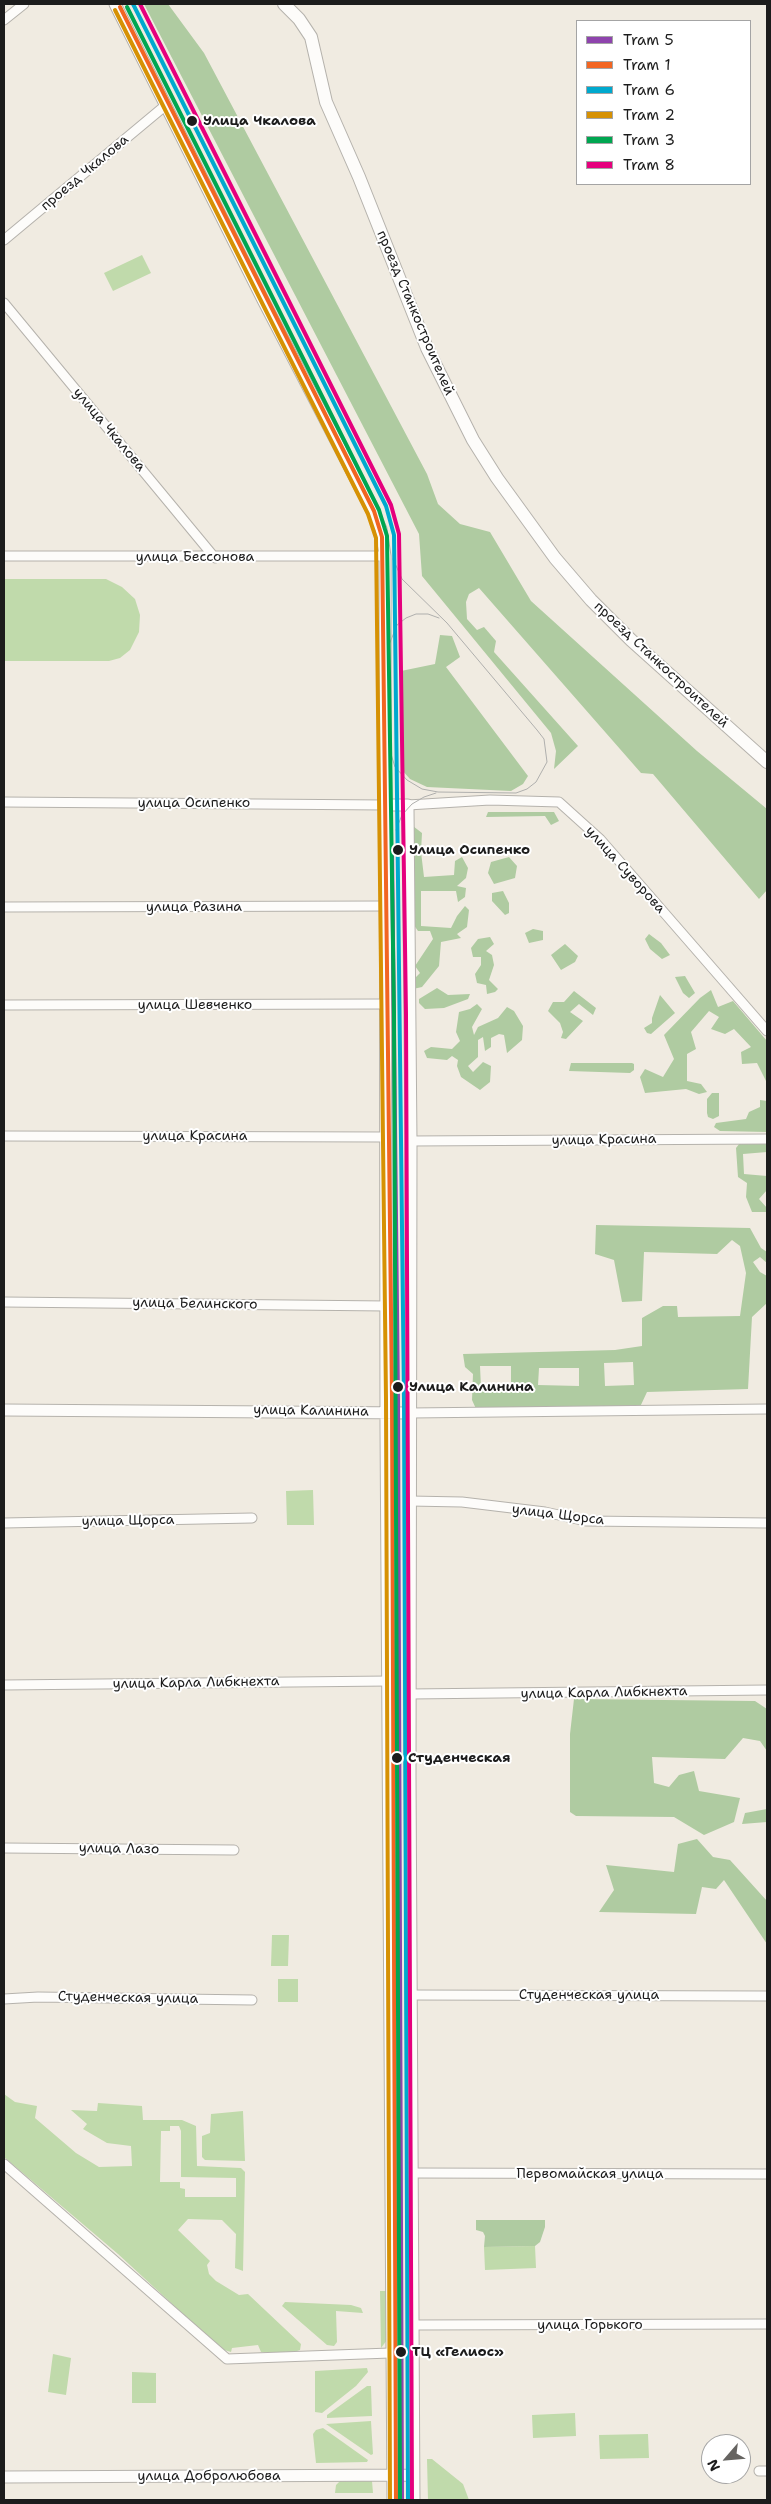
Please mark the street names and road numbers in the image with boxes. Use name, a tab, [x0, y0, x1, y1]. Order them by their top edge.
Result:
street label: проезд Чкалова	[38, 131, 132, 215]
street label: проезд Станкостроителей	[373, 228, 457, 398]
street label: улица Чкалова	[69, 385, 149, 475]
street label: улица Бессонова	[136, 549, 254, 565]
street label: проезд Станкостроителей	[590, 598, 732, 732]
street label: улица Осипенко	[138, 795, 250, 811]
street label: улица Суворова	[581, 823, 669, 917]
street label: улица Разина	[146, 899, 242, 915]
street label: улица Шевченко	[138, 997, 252, 1013]
street label: улица Красина	[143, 1128, 247, 1144]
street label: улица Красина	[551, 1131, 657, 1149]
street label: улица Белинского	[132, 1295, 258, 1313]
street label: улица Калинина	[253, 1402, 369, 1420]
street label: улица Щорса	[511, 1501, 605, 1529]
street label: улица Щорса	[81, 1512, 175, 1530]
street label: улица Карла Либкнехта	[113, 1673, 279, 1693]
street label: улица Карла Либкнехта	[521, 1683, 687, 1703]
street label: улица Лазо	[79, 1840, 159, 1858]
street label: Студенческая улица	[519, 1987, 659, 2003]
street label: Студенческая улица	[58, 1988, 198, 2008]
street label: Первомайская улица	[517, 2166, 663, 2182]
street label: улица Горького	[537, 2317, 643, 2333]
street label: улица Добролюбова	[137, 2468, 281, 2484]

